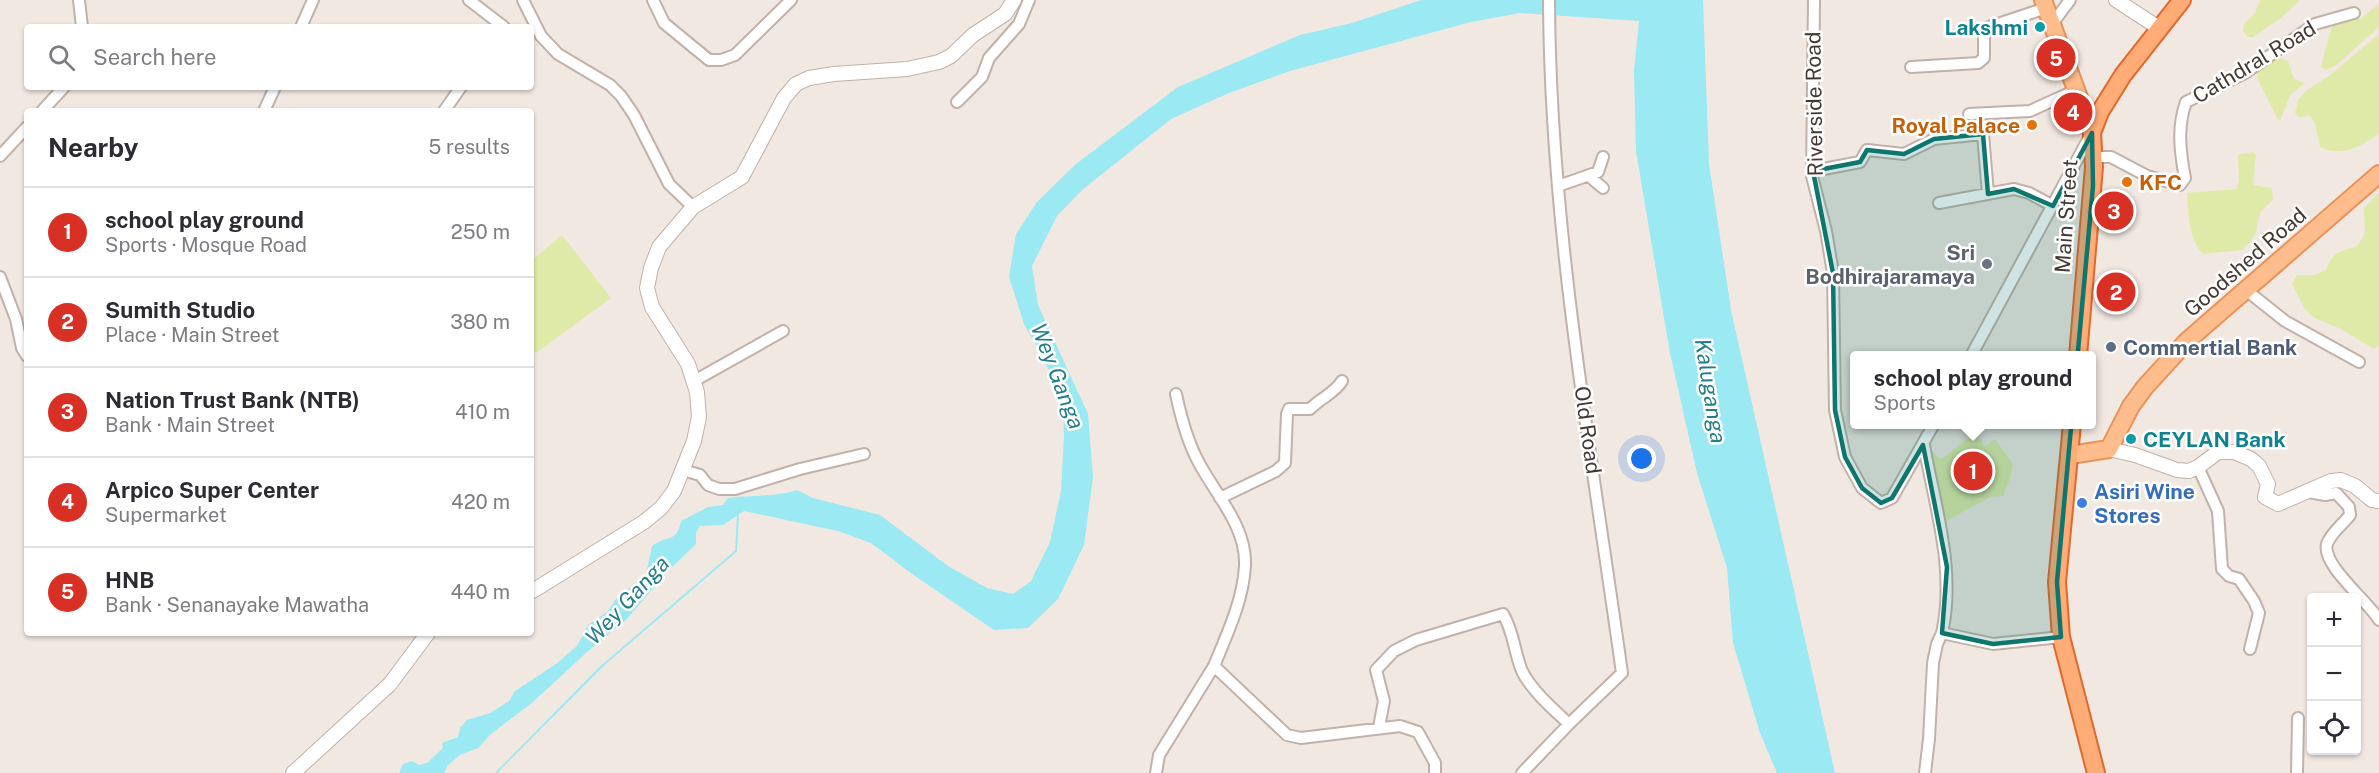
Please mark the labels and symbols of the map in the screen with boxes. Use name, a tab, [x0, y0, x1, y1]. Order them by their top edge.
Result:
place label: Lakshmi	[1944, 15, 2028, 40]
street label: Cathdral Road	[2188, 15, 2320, 109]
marker: Lakshmi	[2033, 20, 2047, 34]
street label: Riverside Road	[1800, 31, 1828, 177]
pin: 5	[2036, 36, 2076, 80]
pin: 4	[2054, 90, 2092, 134]
place label: Royal Palace	[1891, 113, 2020, 138]
marker: Royal Palace	[2025, 118, 2039, 132]
street label: Main Street	[2050, 158, 2082, 274]
place label: KFC	[2139, 170, 2182, 195]
marker: KFC	[2120, 175, 2134, 189]
pin: 3	[2094, 188, 2134, 234]
street label: Goodshed Road	[2179, 202, 2311, 322]
place label: Sri Bodhirajaramaya	[1805, 240, 1975, 289]
marker: Sri Bodhirajaramaya	[1980, 257, 1994, 271]
pin: 2	[2096, 270, 2136, 314]
water label: Wey Ganga	[1026, 319, 1090, 433]
place label: Commertial Bank	[2123, 335, 2297, 360]
water label: Kaluganga	[1690, 337, 1732, 445]
marker: Commertial Bank	[2104, 340, 2118, 354]
street label: Old Road	[1569, 384, 1607, 476]
place label: CEYLAN Bank	[2143, 427, 2286, 452]
marker: CEYLAN Bank	[2124, 432, 2138, 446]
your location	[1627, 444, 1656, 473]
pin: 1	[1954, 448, 1992, 494]
place label: Asiri Wine Stores	[2094, 479, 2195, 528]
marker: Asiri Wine Stores	[2075, 496, 2089, 510]
water label: Wey Ganga	[580, 550, 674, 650]

